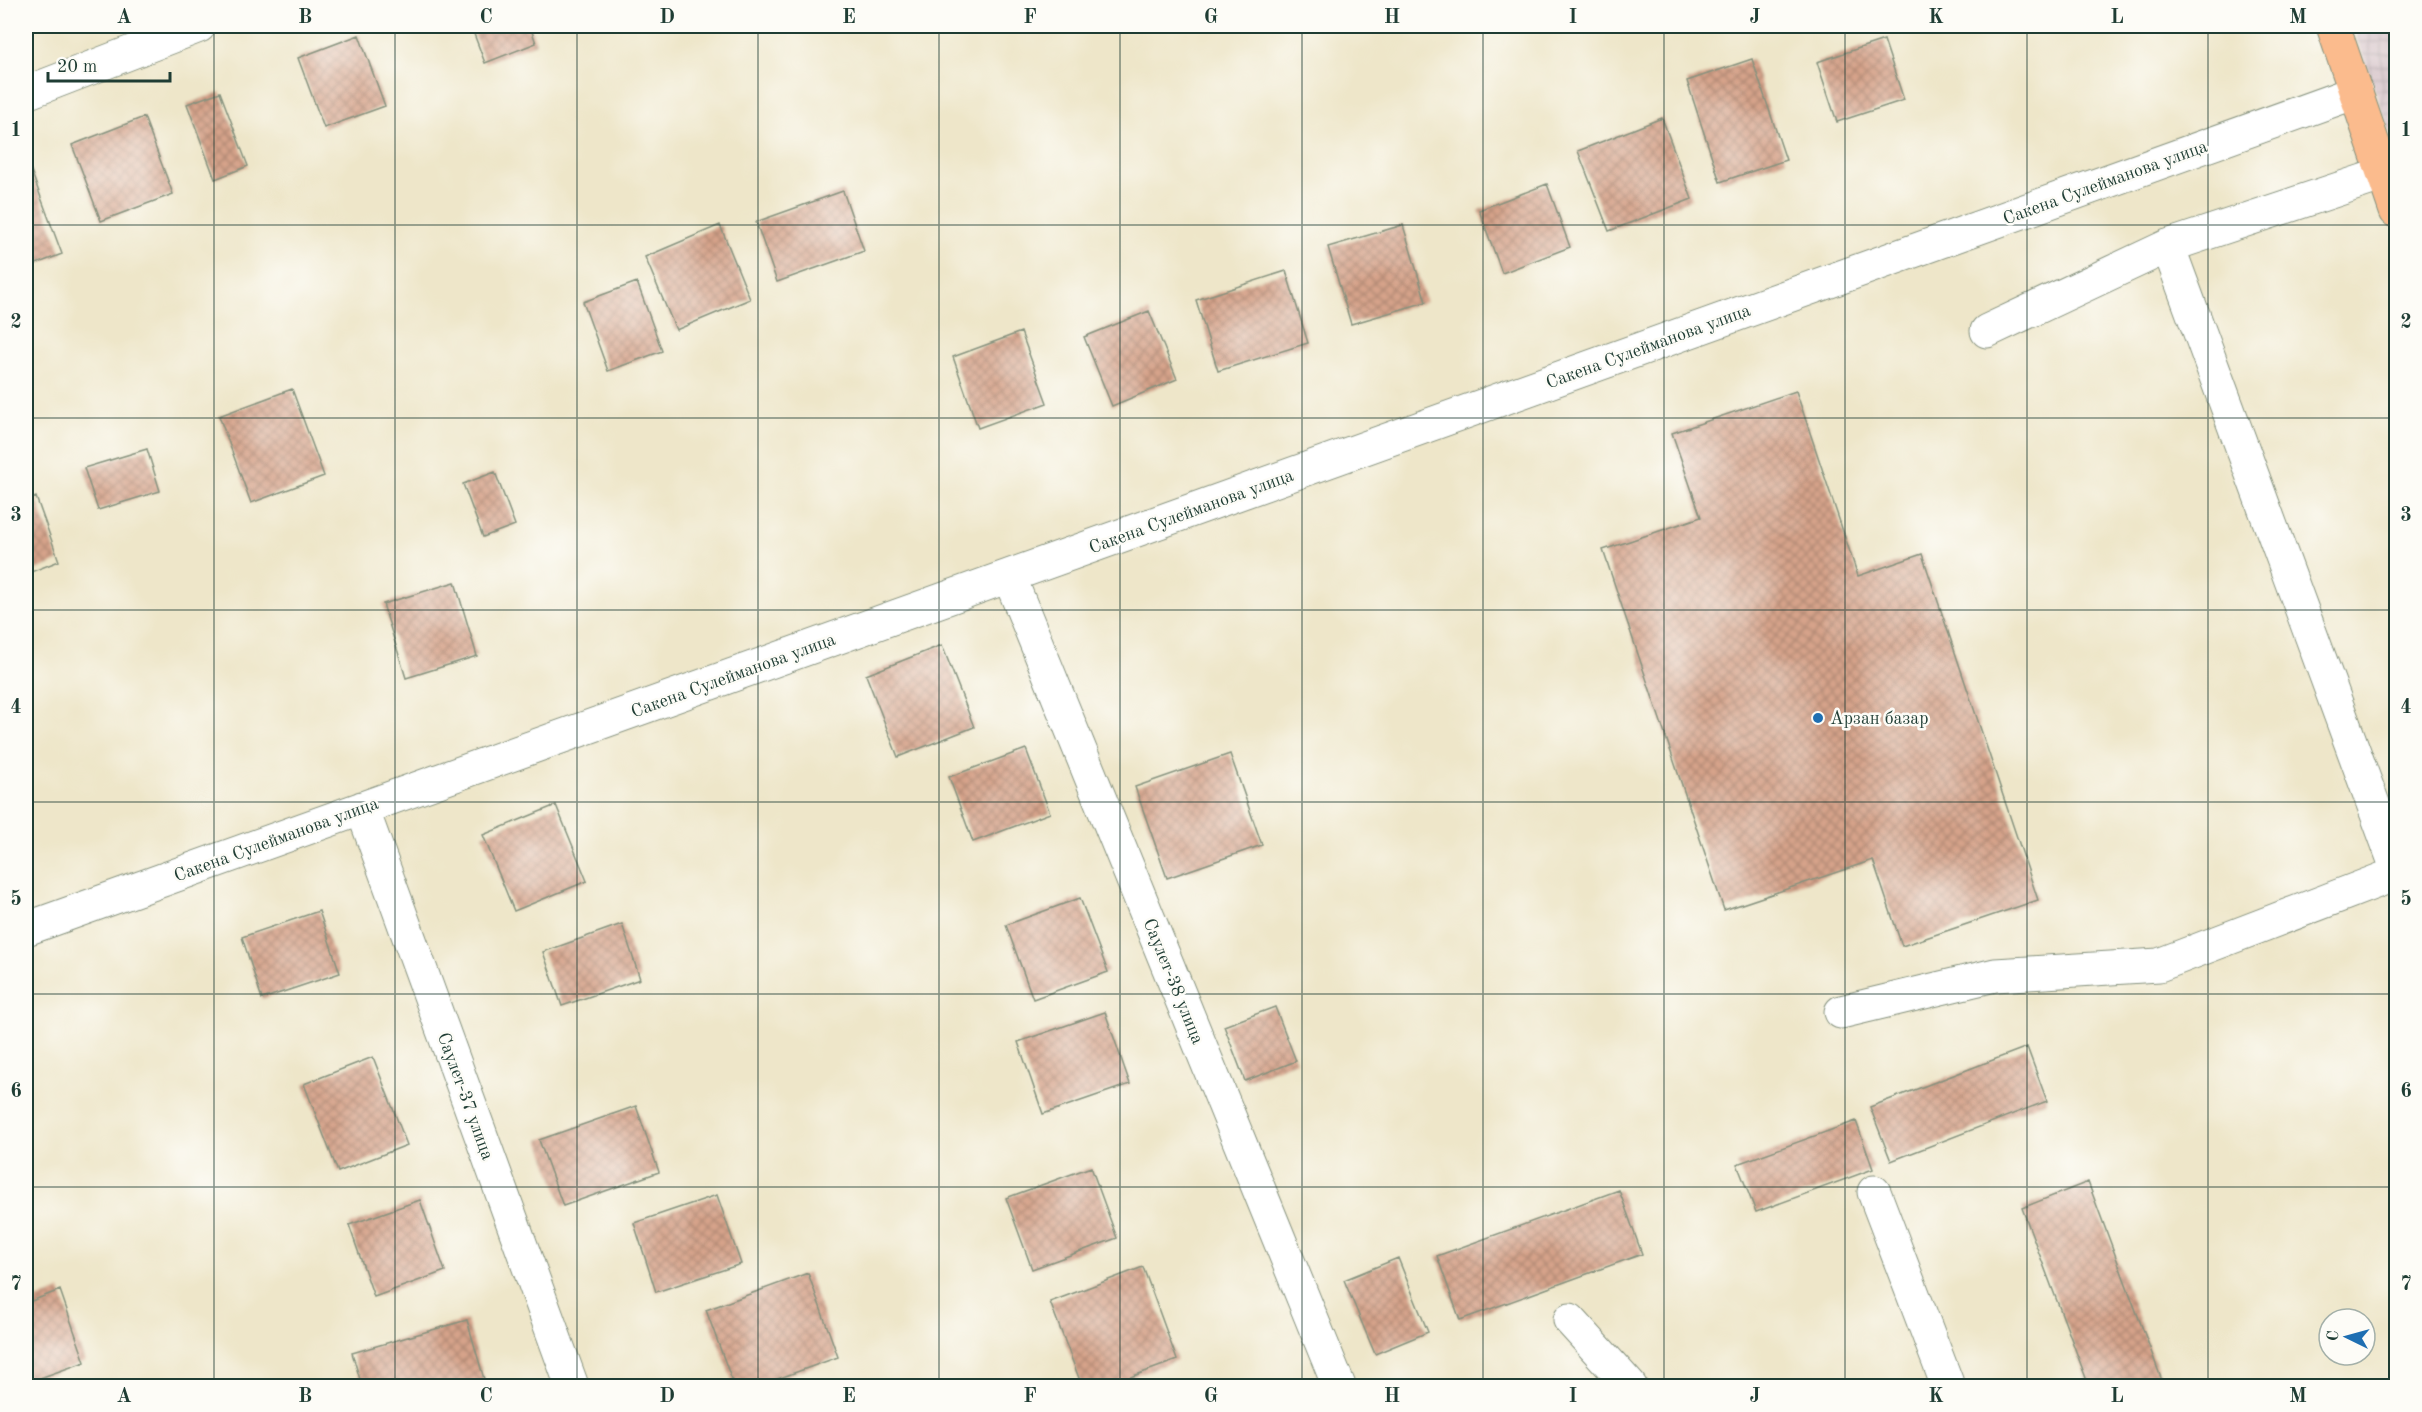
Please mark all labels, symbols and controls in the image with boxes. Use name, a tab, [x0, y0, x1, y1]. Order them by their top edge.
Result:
text: A	[116, 8, 132, 28]
text: B	[298, 8, 312, 28]
text: C	[479, 8, 493, 28]
text: D	[659, 8, 675, 28]
text: E	[842, 8, 856, 28]
text: F	[1023, 8, 1037, 28]
text: G	[1204, 8, 1218, 28]
text: H	[1384, 8, 1400, 28]
text: I	[1569, 8, 1577, 28]
text: J	[1750, 8, 1761, 28]
text: K	[1928, 8, 1944, 28]
text: L	[2110, 8, 2124, 28]
text: M	[2289, 8, 2307, 28]
scale bar	[48, 45, 170, 83]
text: 20 m	[57, 58, 97, 76]
text: 1	[10, 121, 22, 141]
text: 1	[2400, 121, 2412, 141]
street label: Сакена Сулейманова улица	[2001, 137, 2210, 228]
street label: Сакена Сулейманова улица	[1544, 301, 1753, 392]
text: 2	[10, 313, 22, 333]
text: 2	[2400, 313, 2412, 333]
street label: Сакена Сулейманова улица	[1087, 466, 1296, 557]
text: 3	[10, 506, 22, 526]
text: 3	[2400, 506, 2412, 526]
street label: Сакена Сулейманова улица	[629, 630, 838, 721]
text: 4	[10, 698, 22, 718]
text: 4	[2400, 698, 2412, 718]
place label: Арзан базар	[1830, 710, 1929, 728]
marker: Арзан базар	[1811, 711, 1825, 725]
street label: Сакена Сулейманова улица	[172, 794, 381, 885]
text: 5	[10, 889, 22, 910]
text: 5	[2400, 889, 2412, 910]
street label: Саулет-38 улица	[1140, 916, 1207, 1047]
street label: Саулет-37 улица	[434, 1030, 496, 1162]
text: 6	[10, 1082, 22, 1102]
text: 6	[2400, 1082, 2412, 1102]
text: 7	[10, 1275, 22, 1295]
text: 7	[2400, 1275, 2412, 1295]
north arrow	[2317, 1307, 2377, 1367]
text: С	[2326, 1330, 2342, 1342]
text: A	[116, 1387, 132, 1407]
text: B	[298, 1387, 312, 1407]
text: C	[479, 1387, 493, 1407]
text: D	[659, 1387, 675, 1407]
text: E	[842, 1387, 856, 1407]
text: F	[1023, 1387, 1037, 1407]
text: G	[1204, 1387, 1218, 1407]
text: H	[1384, 1387, 1400, 1407]
text: I	[1569, 1387, 1577, 1407]
text: J	[1750, 1387, 1761, 1407]
text: K	[1928, 1387, 1944, 1407]
text: L	[2110, 1387, 2124, 1407]
text: M	[2289, 1387, 2307, 1407]

